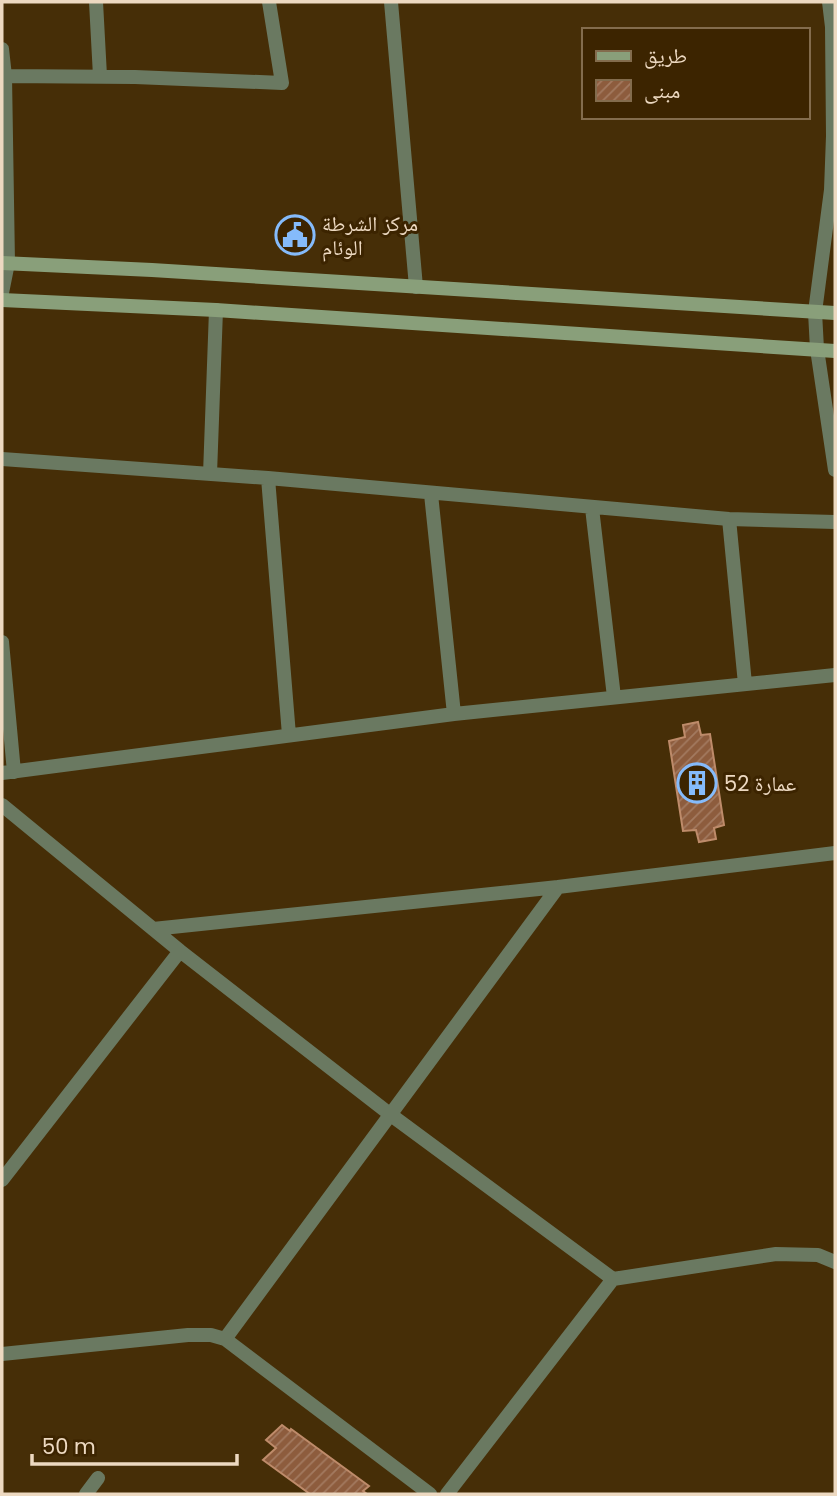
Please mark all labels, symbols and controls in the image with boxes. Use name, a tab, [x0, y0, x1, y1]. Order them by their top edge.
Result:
legend	[582, 28, 809, 119]
text: طريق	[644, 41, 687, 70]
text: مبنى	[644, 76, 680, 105]
place label: مركز الشرطة الوئام	[322, 209, 418, 262]
public building icon: مركز الشرطة الوئام	[274, 214, 316, 256]
building icon: عمارة 52	[676, 762, 718, 804]
place label: عمارة 52	[724, 769, 797, 798]
scale bar	[32, 1422, 236, 1466]
text: 50 m	[42, 1432, 96, 1461]

